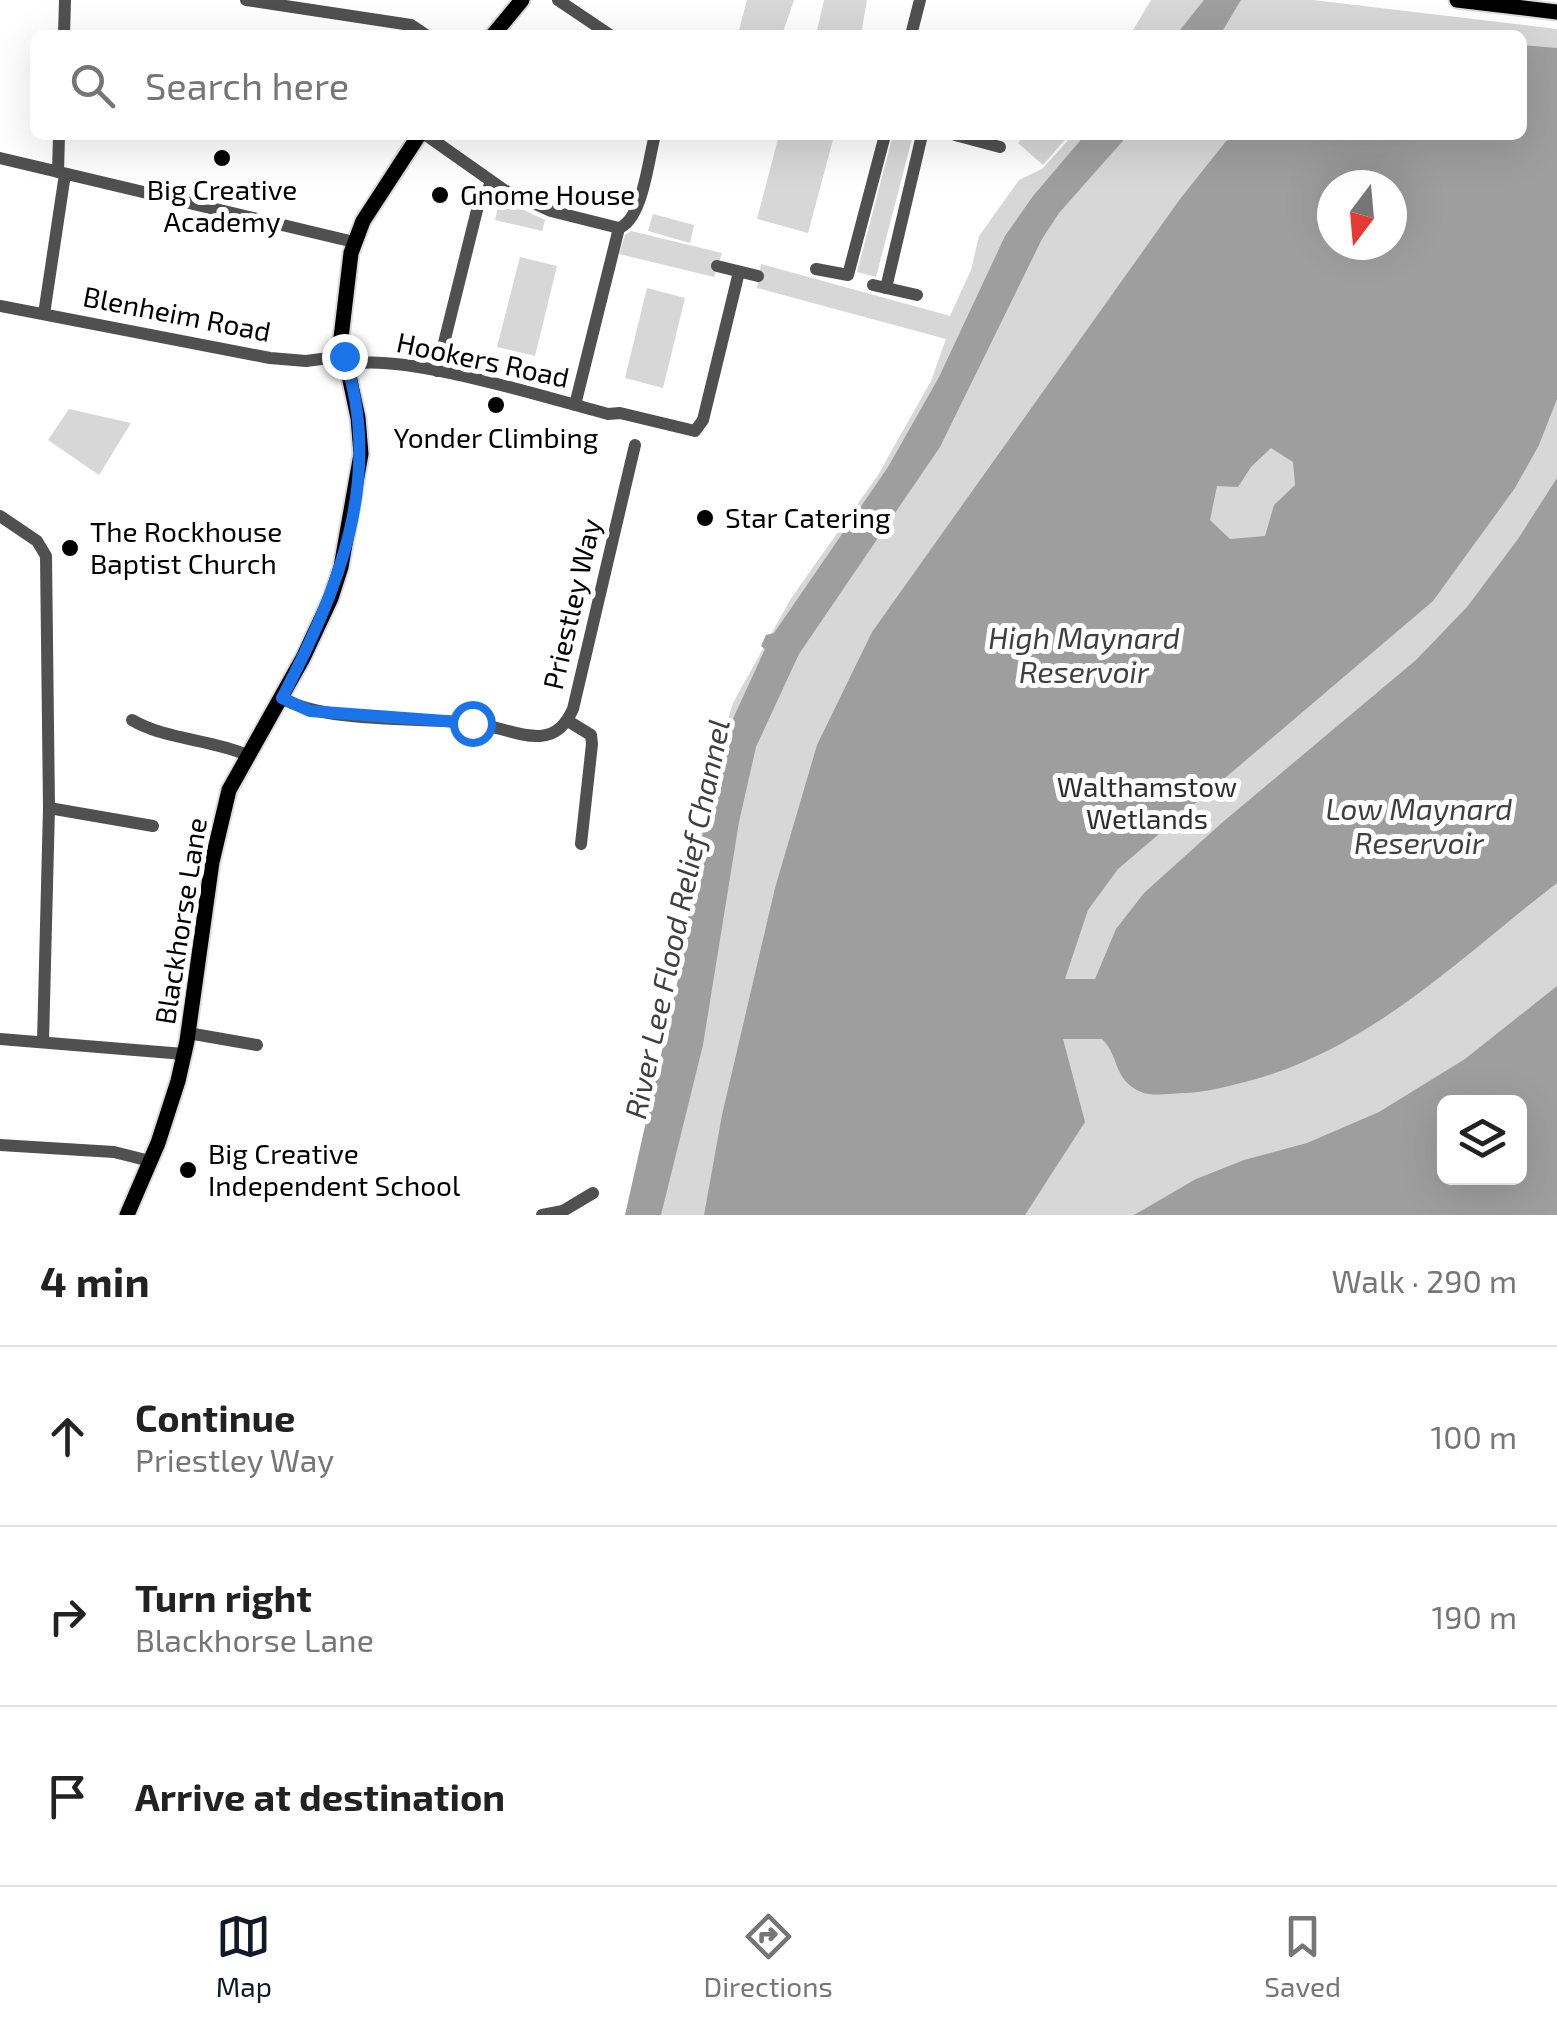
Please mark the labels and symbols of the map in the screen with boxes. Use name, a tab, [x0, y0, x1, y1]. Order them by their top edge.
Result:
marker: Big Creative Academy	[211, 147, 233, 169]
north arrow	[1317, 170, 1407, 260]
place label: Big Creative Academy	[147, 172, 297, 238]
place label: Gnome House	[460, 177, 635, 211]
marker: Gnome House	[429, 184, 451, 206]
street label: Blenheim Road	[80, 278, 274, 348]
street label: Hookers Road	[394, 324, 573, 394]
route end	[322, 334, 368, 380]
marker: Yonder Climbing	[485, 394, 507, 416]
place label: Yonder Climbing	[394, 420, 599, 454]
place label: Star Catering	[725, 500, 891, 534]
marker: Star Catering	[694, 507, 716, 529]
place label: The Rockhouse Baptist Church	[90, 514, 282, 580]
street label: Priestley Way	[535, 515, 607, 693]
marker: The Rockhouse Baptist Church	[59, 537, 81, 559]
water label: High Maynard Reservoir	[988, 619, 1180, 689]
route start	[450, 701, 496, 747]
water label: River Lee Flood Relief Channel	[616, 715, 736, 1122]
park label: Walthamstow Wetlands	[1057, 769, 1237, 835]
water label: Low Maynard Reservoir	[1325, 790, 1513, 860]
street label: Blackhorse Lane	[147, 815, 213, 1027]
place label: Big Creative Independent School	[208, 1136, 461, 1202]
marker: Big Creative Independent School	[177, 1159, 199, 1181]

